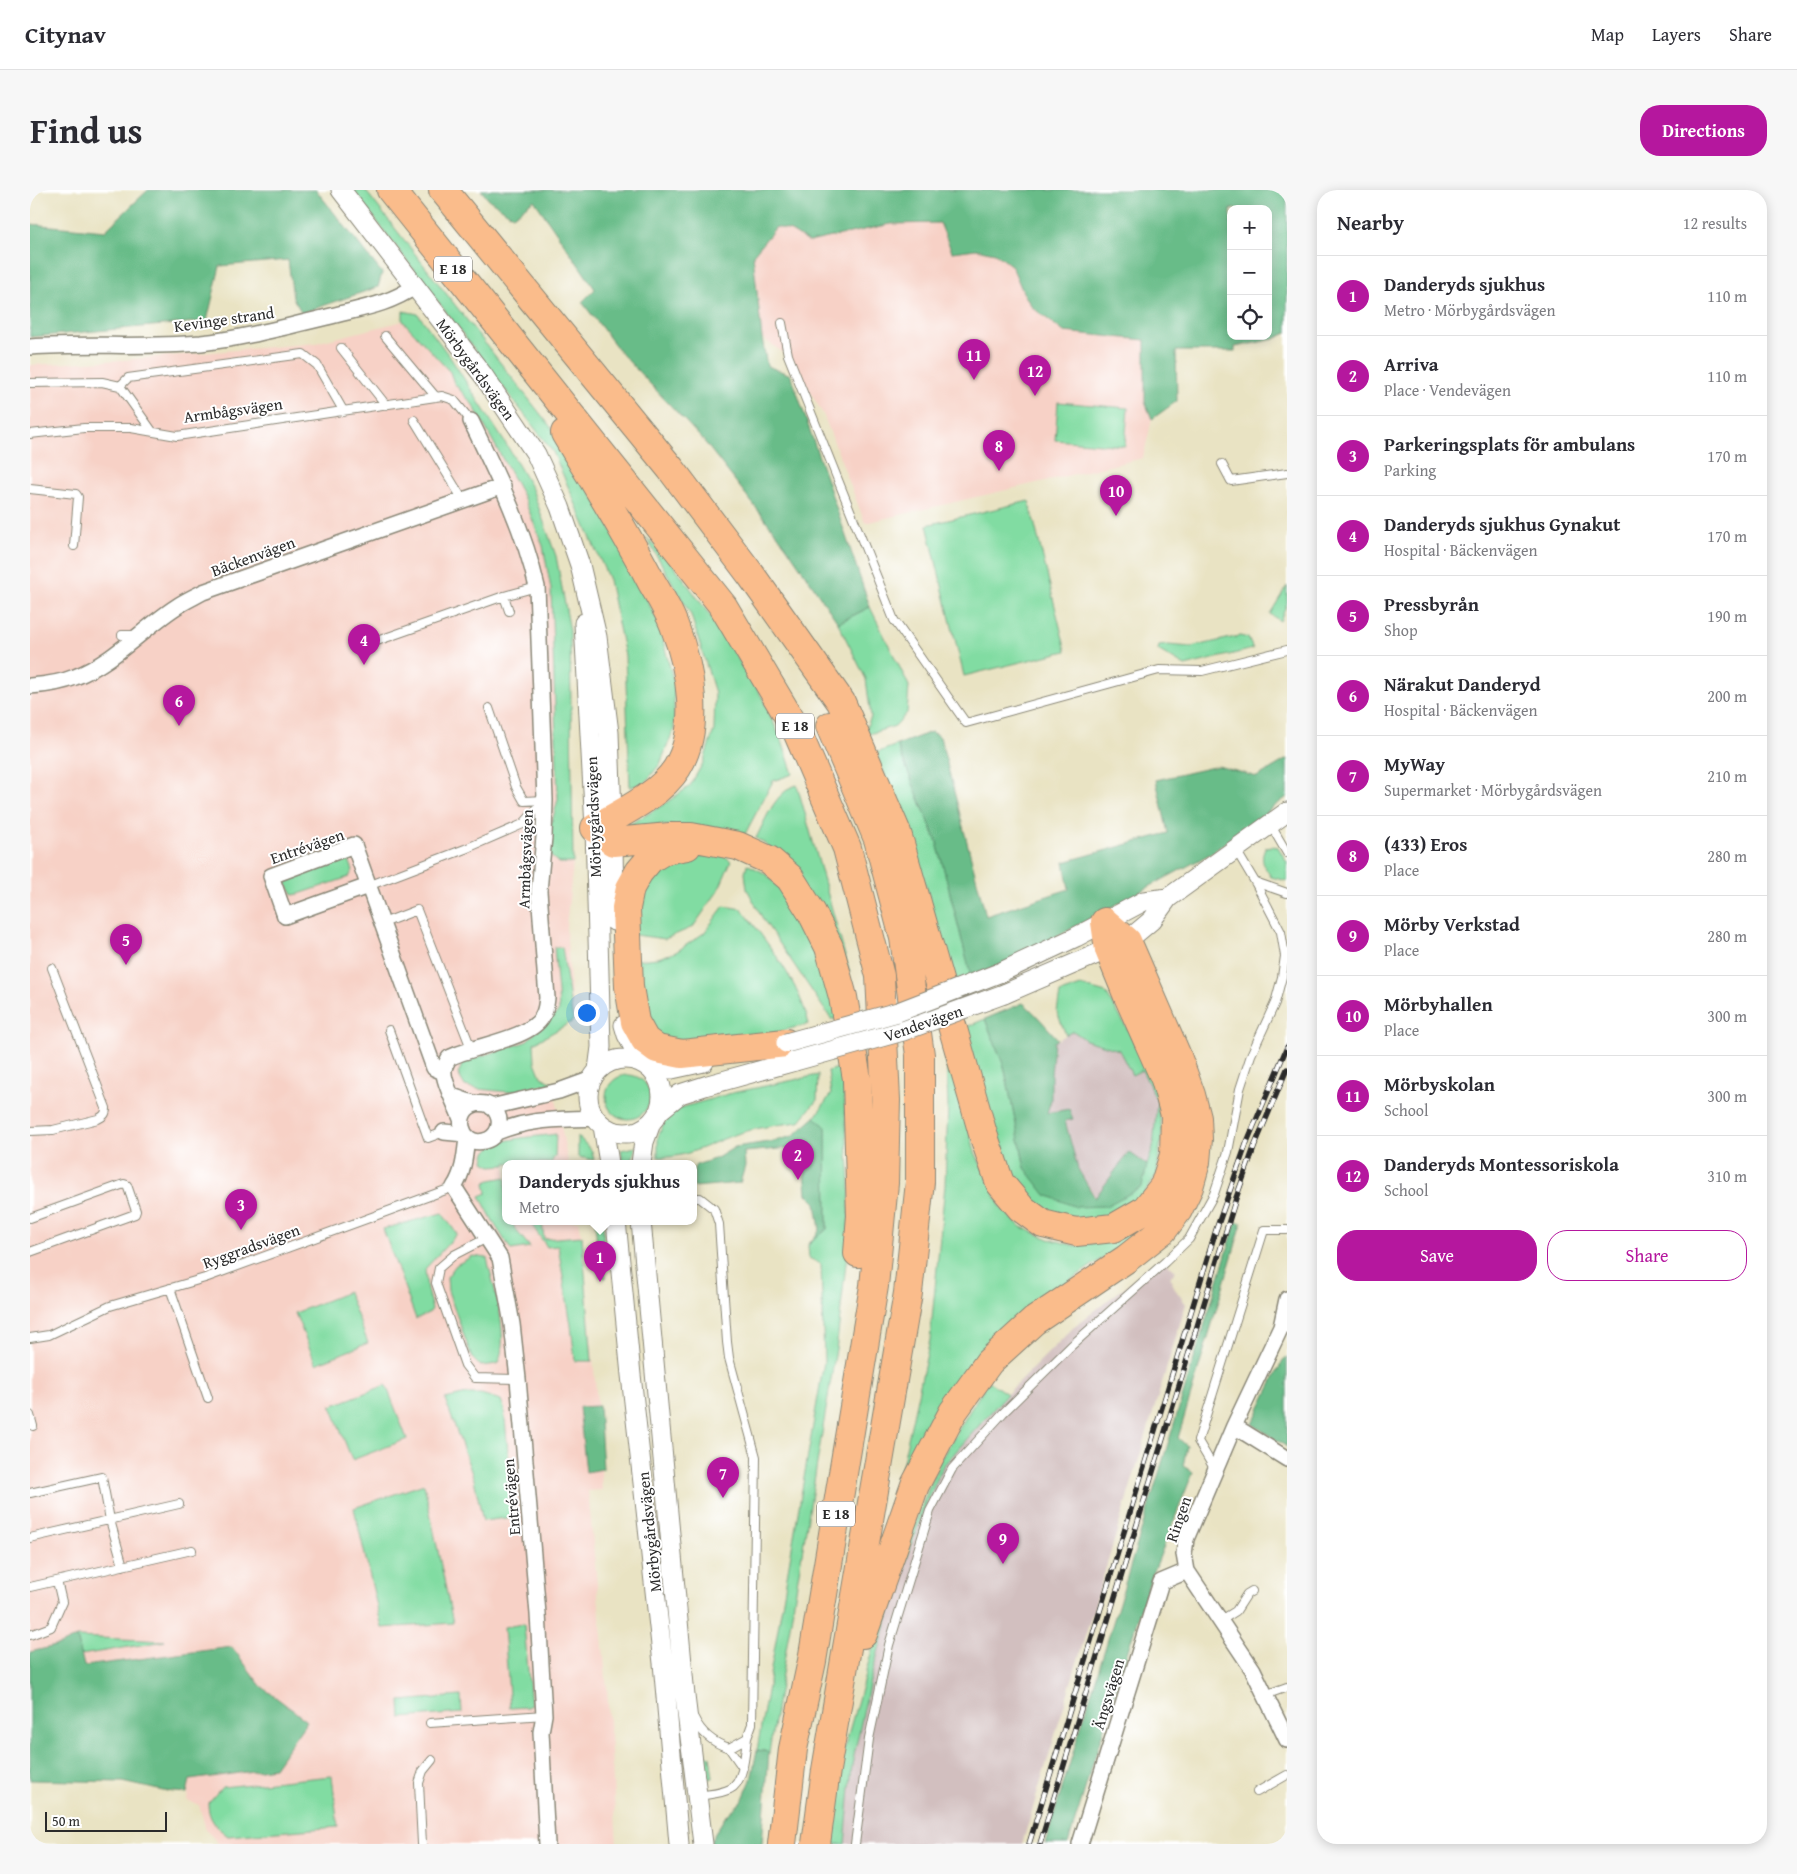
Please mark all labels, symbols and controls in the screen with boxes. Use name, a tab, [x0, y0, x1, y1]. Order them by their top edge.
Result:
text: Citynav	[25, 17, 106, 52]
text: Map	[1591, 21, 1624, 48]
text: Layers	[1652, 21, 1701, 48]
text: Share	[1729, 21, 1772, 48]
text: Find us	[30, 105, 143, 156]
button: Directions	[1640, 105, 1767, 156]
map controls	[1227, 205, 1272, 340]
button: +	[1227, 205, 1272, 250]
text: Nearby	[1337, 207, 1404, 238]
text: 12 results	[1683, 211, 1747, 235]
button: −	[1227, 250, 1272, 295]
road number: E 18	[434, 256, 472, 282]
text: Danderyds sjukhus	[1384, 270, 1545, 298]
text: 1	[1349, 284, 1357, 308]
text: 110 m	[1707, 284, 1747, 308]
button: locate	[1227, 295, 1272, 340]
text: Metro · Mörbygårdsvägen	[1384, 298, 1555, 322]
street label: Kevinge strand	[172, 300, 276, 338]
street label: Mörbygårdsvägen	[431, 313, 521, 425]
pin: 11	[958, 339, 990, 380]
text: Arriva	[1384, 350, 1439, 378]
pin: 12	[1019, 355, 1051, 396]
text: 2	[1349, 364, 1357, 388]
text: 110 m	[1707, 364, 1747, 388]
text: Place · Vendevägen	[1384, 378, 1511, 402]
street label: Armbågsvägen	[182, 391, 284, 429]
pin: 8	[983, 430, 1015, 471]
text: Parkeringsplats för ambulans	[1384, 430, 1635, 458]
text: 3	[1349, 444, 1357, 468]
text: 170 m	[1707, 444, 1747, 468]
text: Parking	[1384, 458, 1436, 482]
pin: 10	[1100, 475, 1132, 516]
text: Danderyds sjukhus Gynakut	[1384, 510, 1620, 538]
text: 4	[1349, 524, 1357, 548]
text: 170 m	[1707, 524, 1747, 548]
street label: Bäckenvägen	[208, 530, 298, 582]
text: Hospital · Bäckenvägen	[1384, 538, 1537, 562]
text: Pressbyrån	[1384, 590, 1479, 618]
text: 5	[1349, 604, 1357, 628]
text: 190 m	[1707, 604, 1747, 628]
text: Shop	[1384, 618, 1418, 642]
pin: 4	[348, 624, 380, 665]
text: Närakut Danderyd	[1384, 670, 1541, 698]
text: 6	[1349, 684, 1357, 708]
text: 200 m	[1707, 684, 1747, 708]
pin: 6	[163, 685, 195, 726]
text: Hospital · Bäckenvägen	[1384, 698, 1537, 722]
road number: E 18	[776, 714, 814, 738]
text: MyWay	[1384, 750, 1445, 778]
street label: Mörbygårdsvägen	[579, 756, 607, 878]
text: 7	[1349, 764, 1357, 788]
text: 210 m	[1707, 764, 1747, 788]
text: Supermarket · Mörbygårdsvägen	[1384, 778, 1602, 802]
street label: Armbågsvägen	[511, 809, 539, 909]
street label: Entrévägen	[267, 822, 347, 870]
text: (433) Eros	[1384, 830, 1467, 858]
text: 8	[1349, 844, 1357, 868]
text: 280 m	[1707, 844, 1747, 868]
text: Place	[1384, 858, 1419, 882]
text: Mörby Verkstad	[1384, 910, 1520, 938]
pin: 5	[110, 924, 142, 965]
text: 9	[1349, 924, 1357, 948]
text: 280 m	[1707, 924, 1747, 948]
text: Place	[1384, 938, 1419, 962]
text: Mörbyhallen	[1384, 990, 1493, 1018]
street label: Vendevägen	[880, 998, 966, 1048]
your location	[574, 1000, 600, 1026]
text: 10	[1345, 1004, 1361, 1028]
text: 300 m	[1707, 1004, 1747, 1028]
text: Place	[1384, 1018, 1419, 1042]
text: Mörbyskolan	[1384, 1070, 1495, 1098]
text: 11	[1345, 1084, 1361, 1108]
text: 300 m	[1707, 1084, 1747, 1108]
text: School	[1384, 1098, 1428, 1122]
pin: 2	[782, 1139, 814, 1180]
text: Danderyds Montessoriskola	[1384, 1150, 1619, 1178]
popup	[502, 1160, 697, 1225]
text: 12	[1345, 1164, 1361, 1188]
text: 310 m	[1707, 1164, 1747, 1188]
text: Danderyds sjukhus	[519, 1167, 680, 1195]
text: School	[1384, 1178, 1428, 1202]
pin: 3	[225, 1189, 257, 1230]
text: Metro	[519, 1195, 560, 1219]
street label: Ryggradsvägen	[199, 1217, 303, 1275]
button: Save	[1337, 1230, 1537, 1281]
button: Share	[1547, 1230, 1747, 1281]
pin: 1	[584, 1241, 616, 1282]
pin: 7	[707, 1457, 739, 1498]
street label: Entrévägen	[496, 1458, 526, 1536]
street label: Mörbygårdsvägen	[631, 1471, 667, 1593]
street label: Ringen	[1159, 1493, 1197, 1545]
road number: E 18	[817, 1502, 855, 1526]
pin: 9	[987, 1523, 1019, 1564]
street label: Ängsvägen	[1086, 1656, 1130, 1732]
scale bar	[45, 1809, 168, 1832]
text: 50 m	[52, 1811, 80, 1831]

